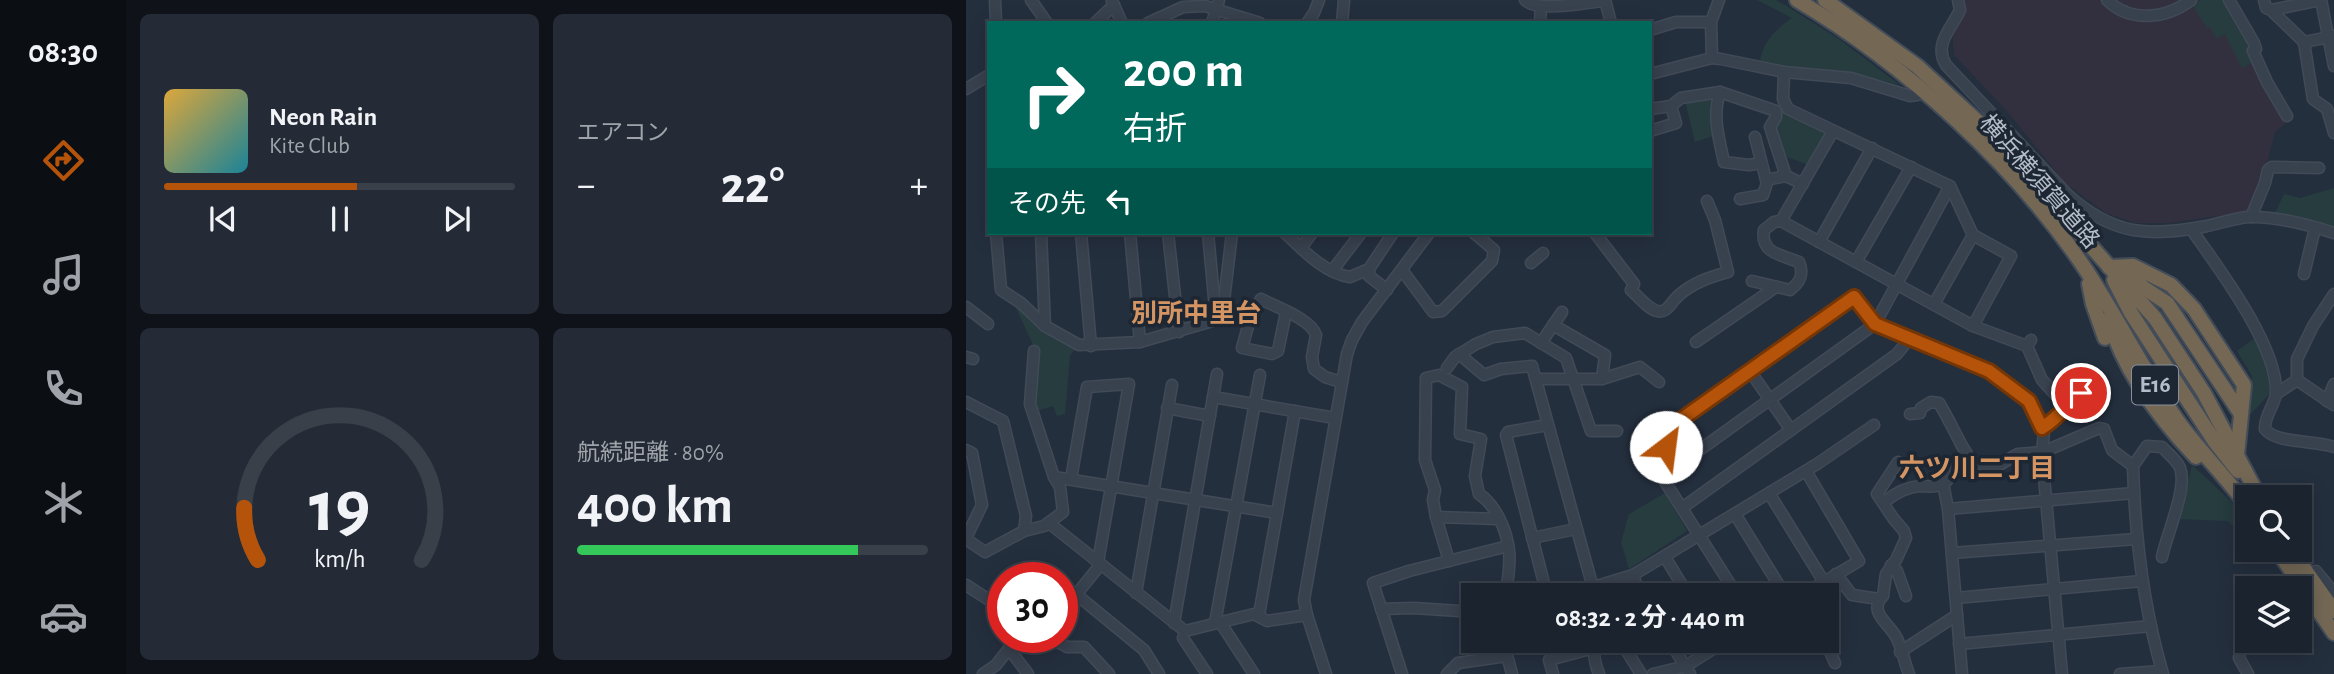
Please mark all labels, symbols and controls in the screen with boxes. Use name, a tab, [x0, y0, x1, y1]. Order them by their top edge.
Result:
text: 08:30	[28, 36, 98, 68]
text: 200 m	[1123, 47, 1244, 96]
icon: right	[1008, 49, 1099, 140]
text: Neon Rain	[269, 104, 377, 130]
street label: 横浜横須賀道路	[1975, 109, 2105, 253]
text: 右折	[1123, 113, 1187, 145]
text: エアコン	[577, 122, 669, 145]
text: Kite Club	[269, 135, 350, 158]
icon: directions	[39, 136, 88, 185]
text: 22°	[720, 160, 785, 212]
text: −	[577, 167, 595, 205]
text: +	[910, 167, 928, 205]
icon: left	[1100, 182, 1138, 220]
text: その先	[1008, 191, 1086, 217]
icon: previous	[204, 200, 242, 238]
icon: pause	[321, 200, 359, 238]
icon: next	[438, 200, 476, 238]
icon: music	[39, 250, 88, 299]
district label: 別所中里台	[1131, 299, 1261, 327]
pin	[2051, 363, 2111, 423]
icon: phone	[39, 364, 88, 413]
road number: E16	[2132, 366, 2178, 404]
icon: arrive	[2062, 374, 2100, 412]
position arrow	[1629, 410, 1703, 484]
text: 航続距離 · 80%	[577, 442, 724, 465]
district label: 六ツ川二丁目	[1899, 454, 2055, 482]
text: 19	[309, 472, 370, 545]
icon: climate	[39, 478, 88, 527]
text: 400 km	[577, 480, 733, 532]
map controls	[2235, 485, 2312, 653]
button: search	[2235, 485, 2312, 562]
text: km/h	[314, 547, 365, 572]
speed limit sign: 30	[987, 562, 1078, 653]
button: layers	[2235, 576, 2312, 653]
icon: car	[39, 592, 88, 641]
text: 08:32 · 2 分 · 440 m	[1555, 605, 1745, 631]

